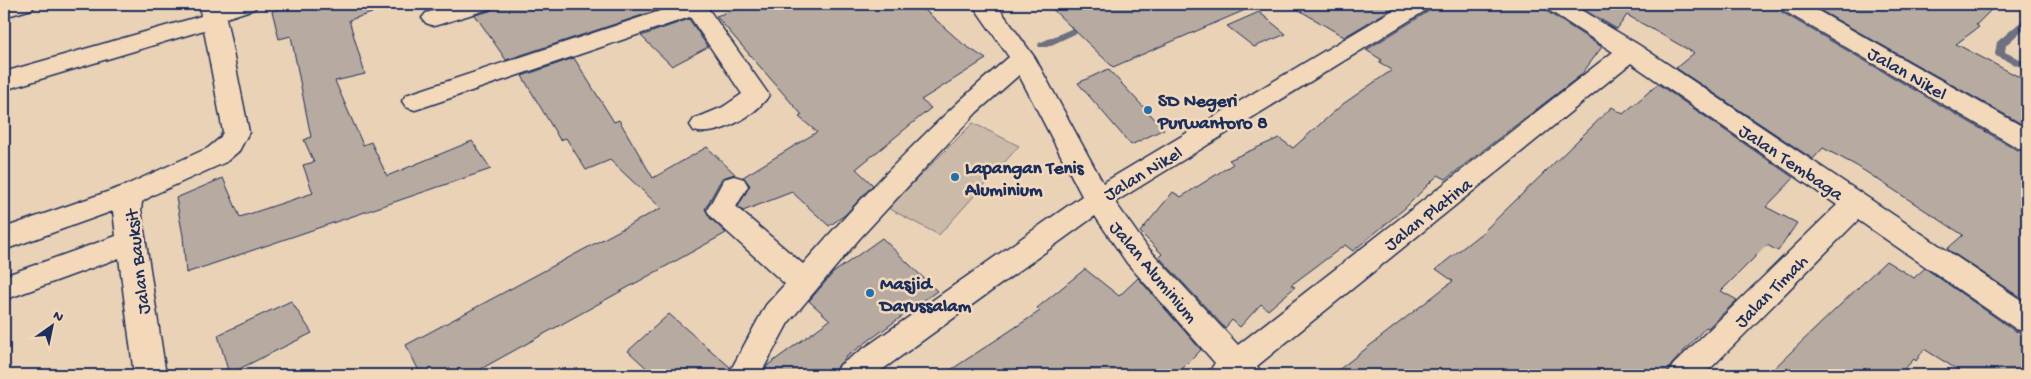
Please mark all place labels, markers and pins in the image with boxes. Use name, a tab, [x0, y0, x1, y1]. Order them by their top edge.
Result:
place label: SD Negeri Purwantoro 8	[1157, 91, 1268, 136]
marker: SD Negeri Purwantoro 8	[1142, 104, 1154, 116]
place label: Lapangan Tenis Aluminium	[964, 158, 1085, 203]
marker: Lapangan Tenis Aluminium	[949, 171, 961, 183]
place label: Masjid Darussalam	[878, 274, 972, 319]
marker: Masjid Darussalam	[864, 287, 876, 299]

